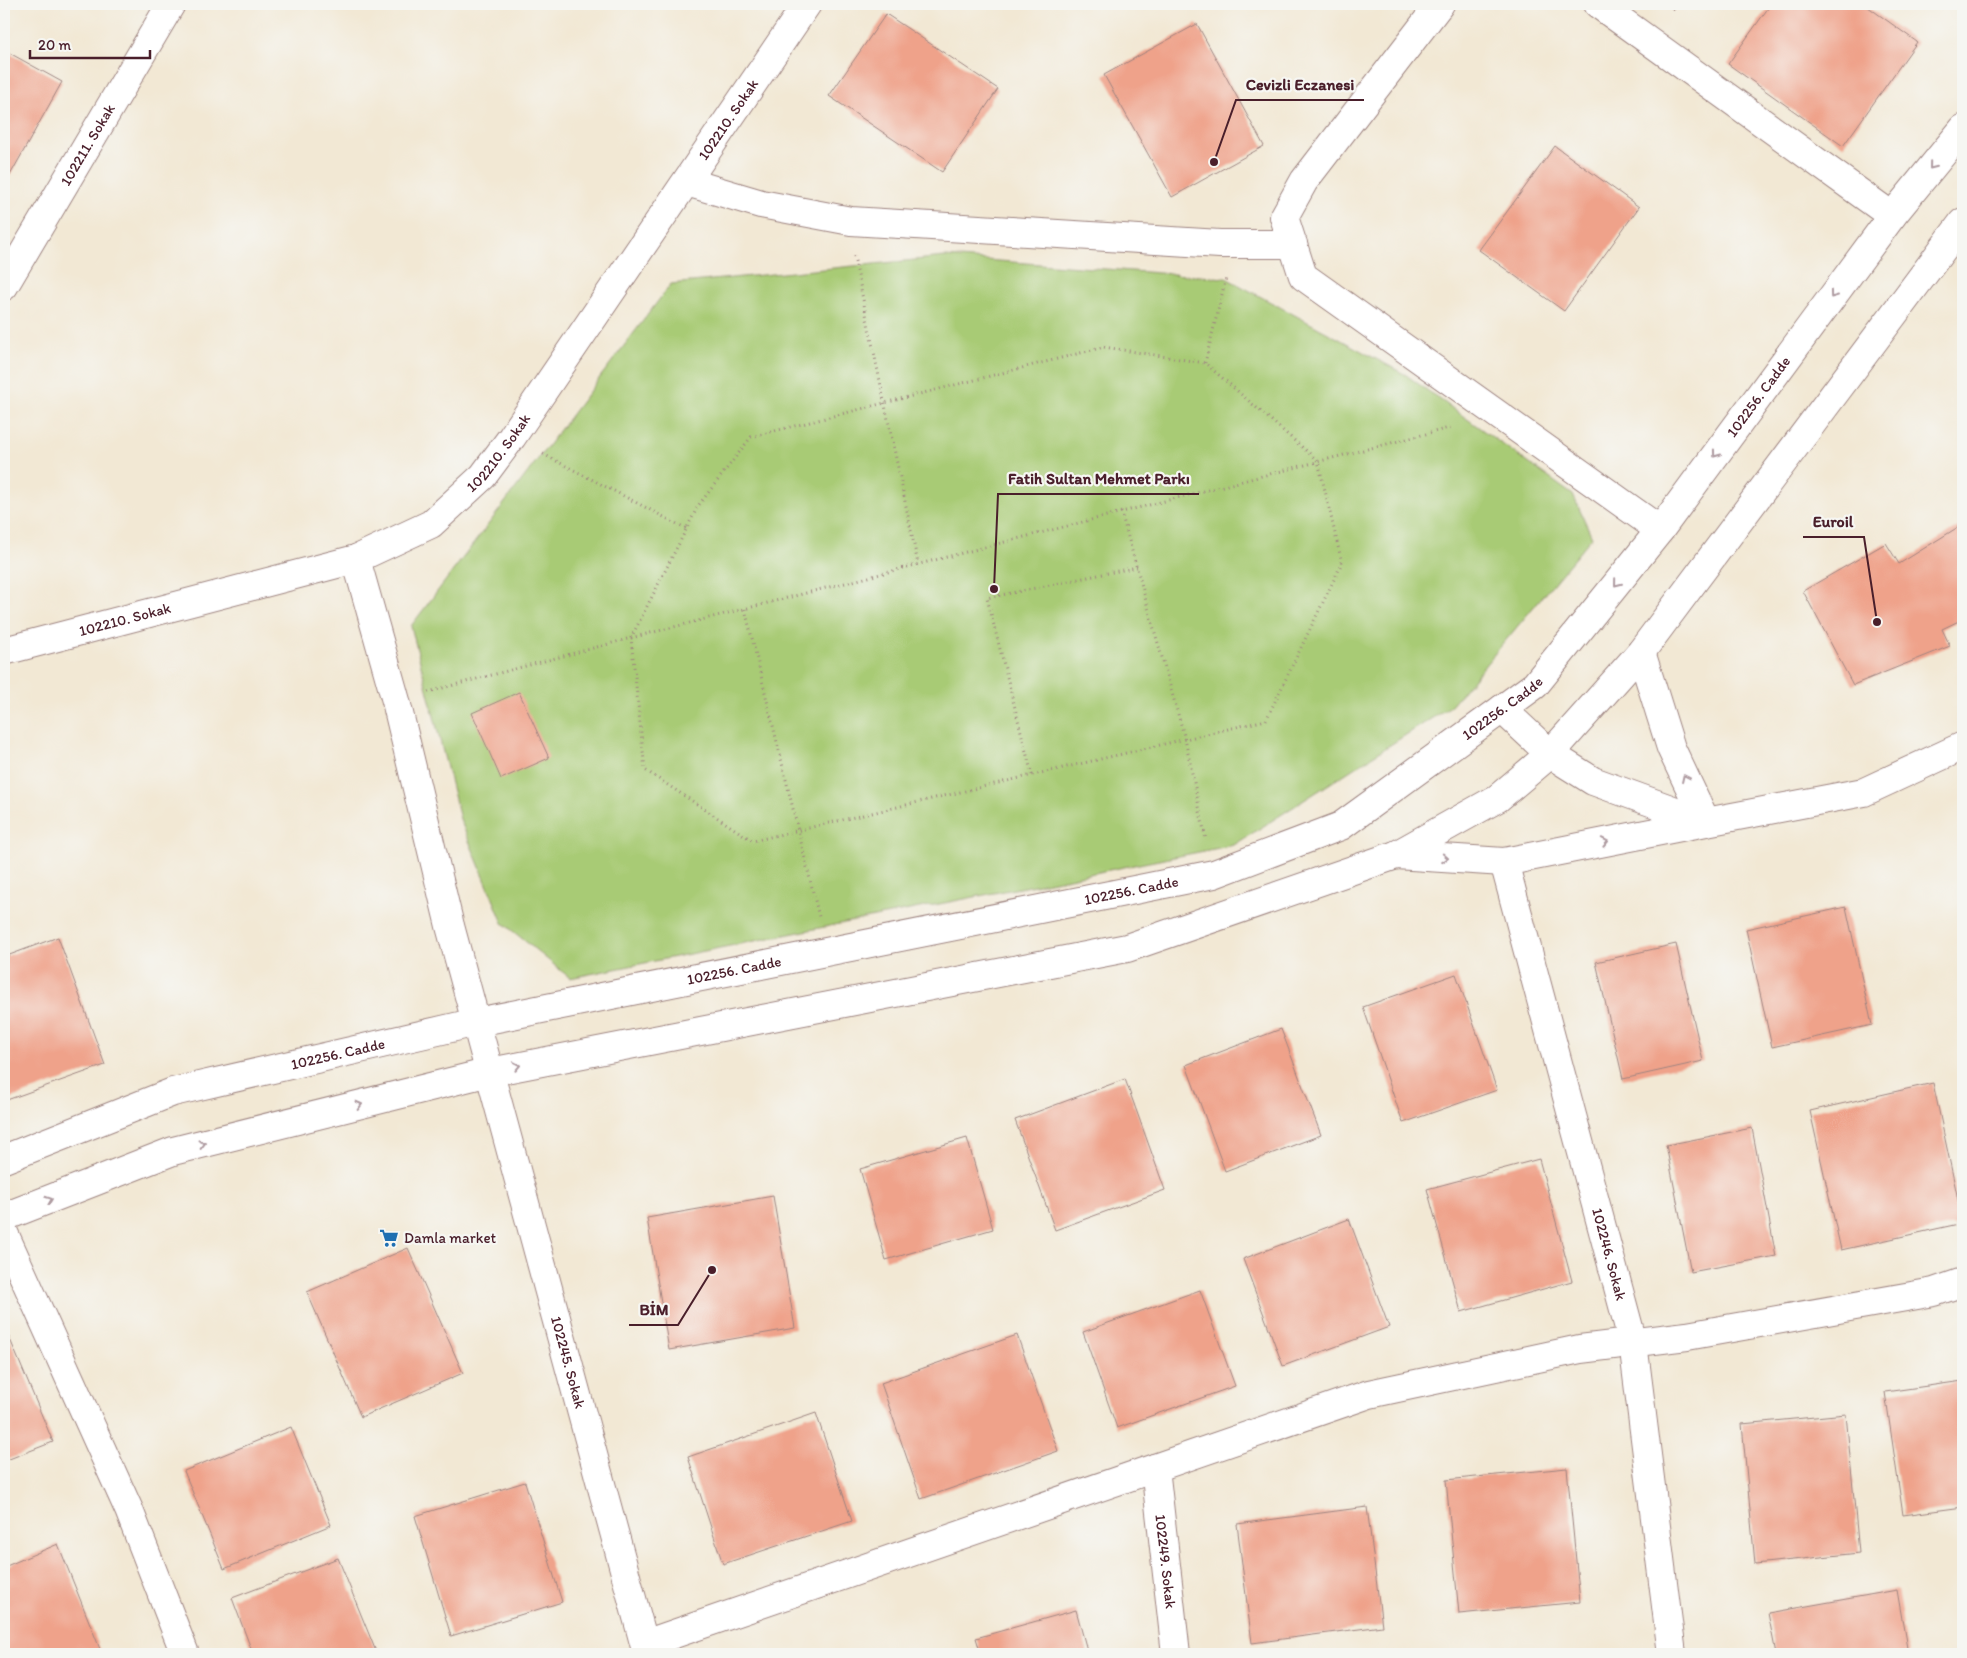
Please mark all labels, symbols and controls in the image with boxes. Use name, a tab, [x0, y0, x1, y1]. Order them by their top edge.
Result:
scale bar	[30, 28, 150, 60]
text: 20 m	[38, 36, 72, 54]
callout: Cevizli Eczanesi	[1236, 69, 1364, 100]
street label: 102210. Sokak	[694, 75, 762, 164]
text: Cevizli Eczanesi	[1246, 75, 1354, 94]
street label: 102211. Sokak	[56, 100, 119, 189]
one-way arrow	[1929, 161, 1938, 170]
one-way arrow	[1831, 289, 1839, 298]
street label: 102256. Cadde	[1723, 353, 1794, 441]
street label: 102210. Sokak	[463, 410, 534, 496]
one-way arrow	[1713, 448, 1722, 458]
callout: Fatih Sultan Mehmet Parkı	[998, 463, 1199, 494]
text: Fatih Sultan Mehmet Parkı	[1008, 469, 1190, 488]
callout: Euroil	[1803, 506, 1864, 537]
text: Euroil	[1813, 512, 1854, 531]
one-way arrow	[1615, 577, 1623, 586]
street label: 102210. Sokak	[77, 599, 173, 640]
street label: 102256. Cadde	[1459, 673, 1547, 744]
one-way arrow	[1681, 774, 1691, 783]
one-way arrow	[1601, 838, 1609, 848]
one-way arrow	[1441, 853, 1449, 864]
street label: 102256. Cadde	[1082, 872, 1180, 909]
street label: 102256. Cadde	[685, 952, 783, 989]
street label: 102256. Cadde	[289, 1035, 387, 1074]
one-way arrow	[513, 1062, 522, 1072]
one-way arrow	[355, 1100, 363, 1110]
one-way arrow	[197, 1139, 206, 1150]
one-way arrow	[44, 1196, 53, 1206]
street label: 102246. Sokak	[1588, 1206, 1630, 1303]
supermarket icon: Damla market	[378, 1227, 400, 1249]
place label: Damla market	[404, 1229, 497, 1247]
callout: BİM	[629, 1294, 678, 1325]
text: BİM	[639, 1300, 669, 1319]
street label: 102245. Sokak	[547, 1314, 589, 1411]
street label: 102249. Sokak	[1151, 1513, 1180, 1610]

